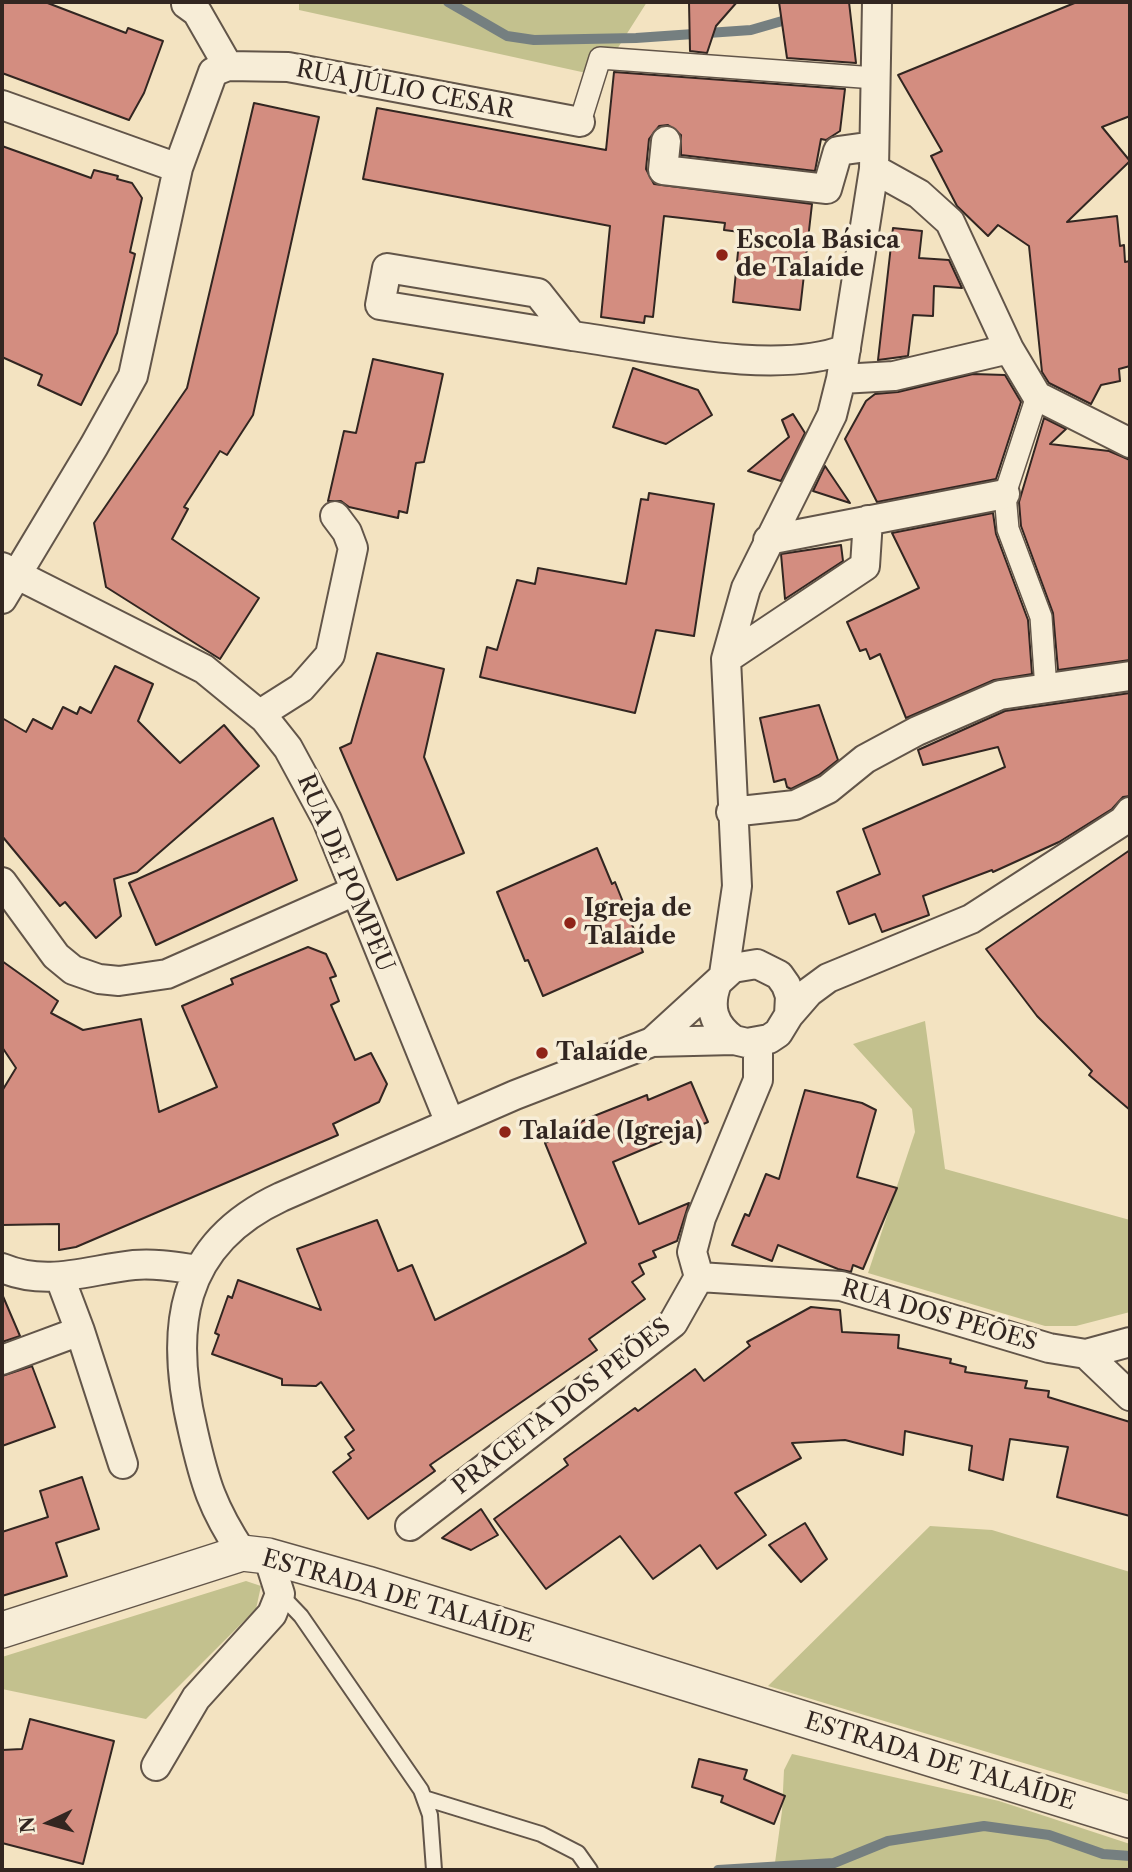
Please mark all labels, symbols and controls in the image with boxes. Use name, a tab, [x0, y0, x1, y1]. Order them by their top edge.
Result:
street label: RUA JÚLIO CESAR	[293, 55, 517, 125]
place label: Escola Básica de Talaíde	[736, 227, 900, 283]
marker: Escola Básica de Talaíde	[714, 247, 730, 263]
street label: RUA DE POMPEU	[290, 770, 400, 976]
place label: Igreja de Talaíde	[584, 895, 692, 951]
marker: Igreja de Talaíde	[562, 915, 578, 931]
place label: Talaíde	[556, 1039, 648, 1067]
marker: Talaíde	[534, 1045, 550, 1061]
place label: Talaíde (Igreja)	[519, 1118, 703, 1146]
marker: Talaíde (Igreja)	[497, 1124, 513, 1140]
street label: RUA DOS PEÕES	[838, 1274, 1040, 1358]
street label: PRACETA DOS PEÕES	[447, 1313, 677, 1501]
street label: ESTRADA DE TALAÍDE	[259, 1544, 537, 1650]
street label: ESTRADA DE TALAÍDE	[801, 1707, 1079, 1817]
north arrow	[14, 1788, 84, 1858]
text: N	[15, 1816, 40, 1834]

